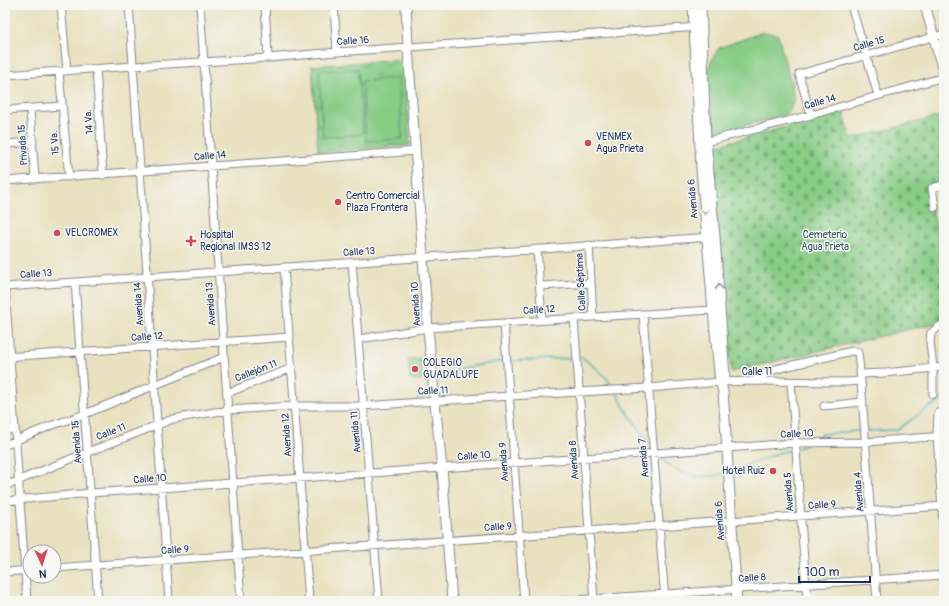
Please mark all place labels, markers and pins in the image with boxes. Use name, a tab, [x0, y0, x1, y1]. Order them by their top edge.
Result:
place label: VENMEX Agua Prieta	[596, 131, 644, 155]
marker: VENMEX Agua Prieta	[583, 138, 593, 148]
place label: Centro Comercial Plaza Frontera	[346, 190, 420, 214]
marker: Centro Comercial Plaza Frontera	[333, 197, 343, 207]
place label: VELCROMEX	[65, 227, 119, 239]
marker: VELCROMEX	[52, 228, 62, 238]
place label: Hospital Regional IMSS 12	[200, 229, 271, 253]
marker: Hospital Regional IMSS 12	[185, 235, 197, 247]
place label: COLEGIO GUADALUPE	[423, 357, 478, 381]
marker: COLEGIO GUADALUPE	[410, 364, 420, 374]
place label: Hotel Ruiz	[722, 465, 765, 477]
marker: Hotel Ruiz	[768, 466, 778, 476]

